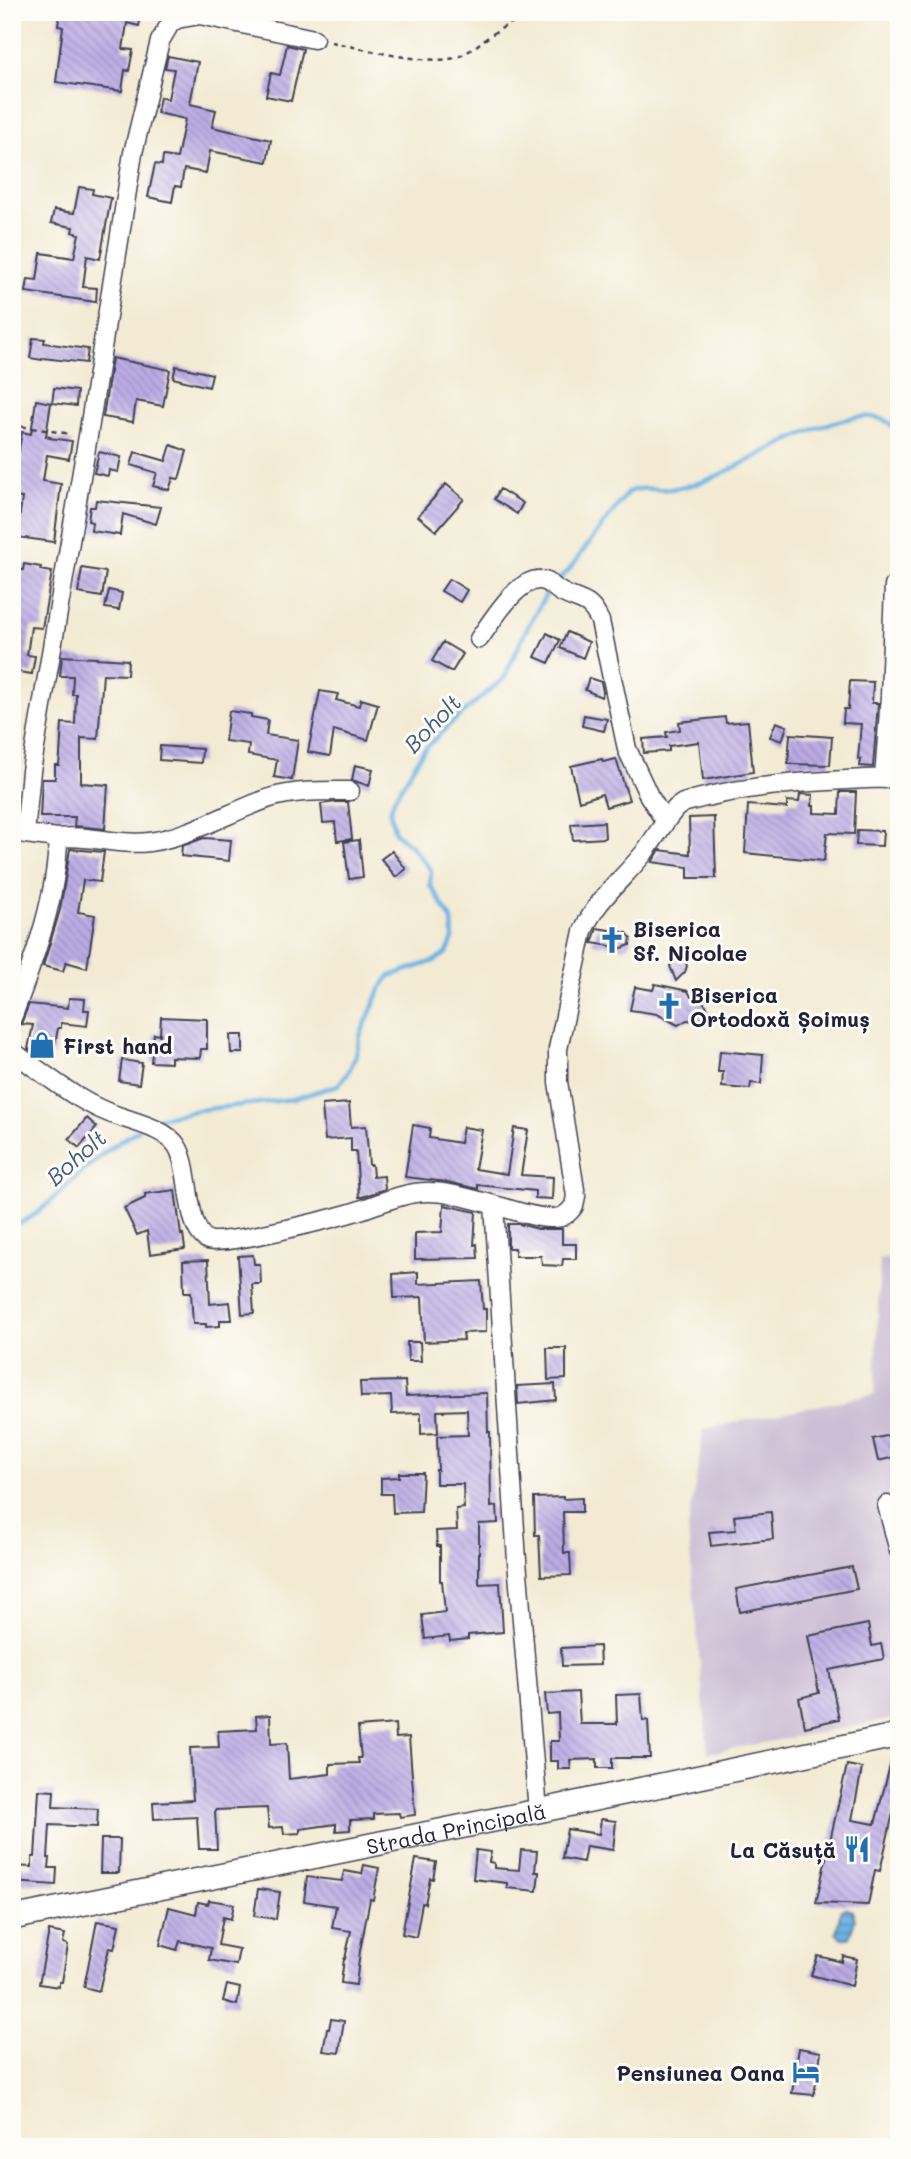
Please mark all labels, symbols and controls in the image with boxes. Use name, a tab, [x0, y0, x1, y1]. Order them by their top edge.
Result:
water label: Boholt	[397, 687, 467, 759]
place label: Biserica Sf. Nicolae	[633, 915, 747, 966]
church icon: Biserica Sf. Nicolae	[597, 925, 627, 955]
place label: Biserica Ortodoxă Șoimuș	[690, 981, 870, 1034]
church icon: Biserica Ortodoxă Șoimuș	[654, 991, 684, 1021]
shop icon: First hand	[27, 1030, 57, 1060]
place label: First hand	[63, 1032, 172, 1059]
water label: Boholt	[40, 1123, 112, 1191]
street label: Strada Principală	[364, 1796, 548, 1859]
restaurant icon: La Căsuță	[842, 1834, 872, 1864]
place label: La Căsuță	[730, 1836, 836, 1865]
hotel icon: Pensiunea Oana	[791, 2057, 821, 2087]
place label: Pensiunea Oana	[616, 2059, 785, 2086]

